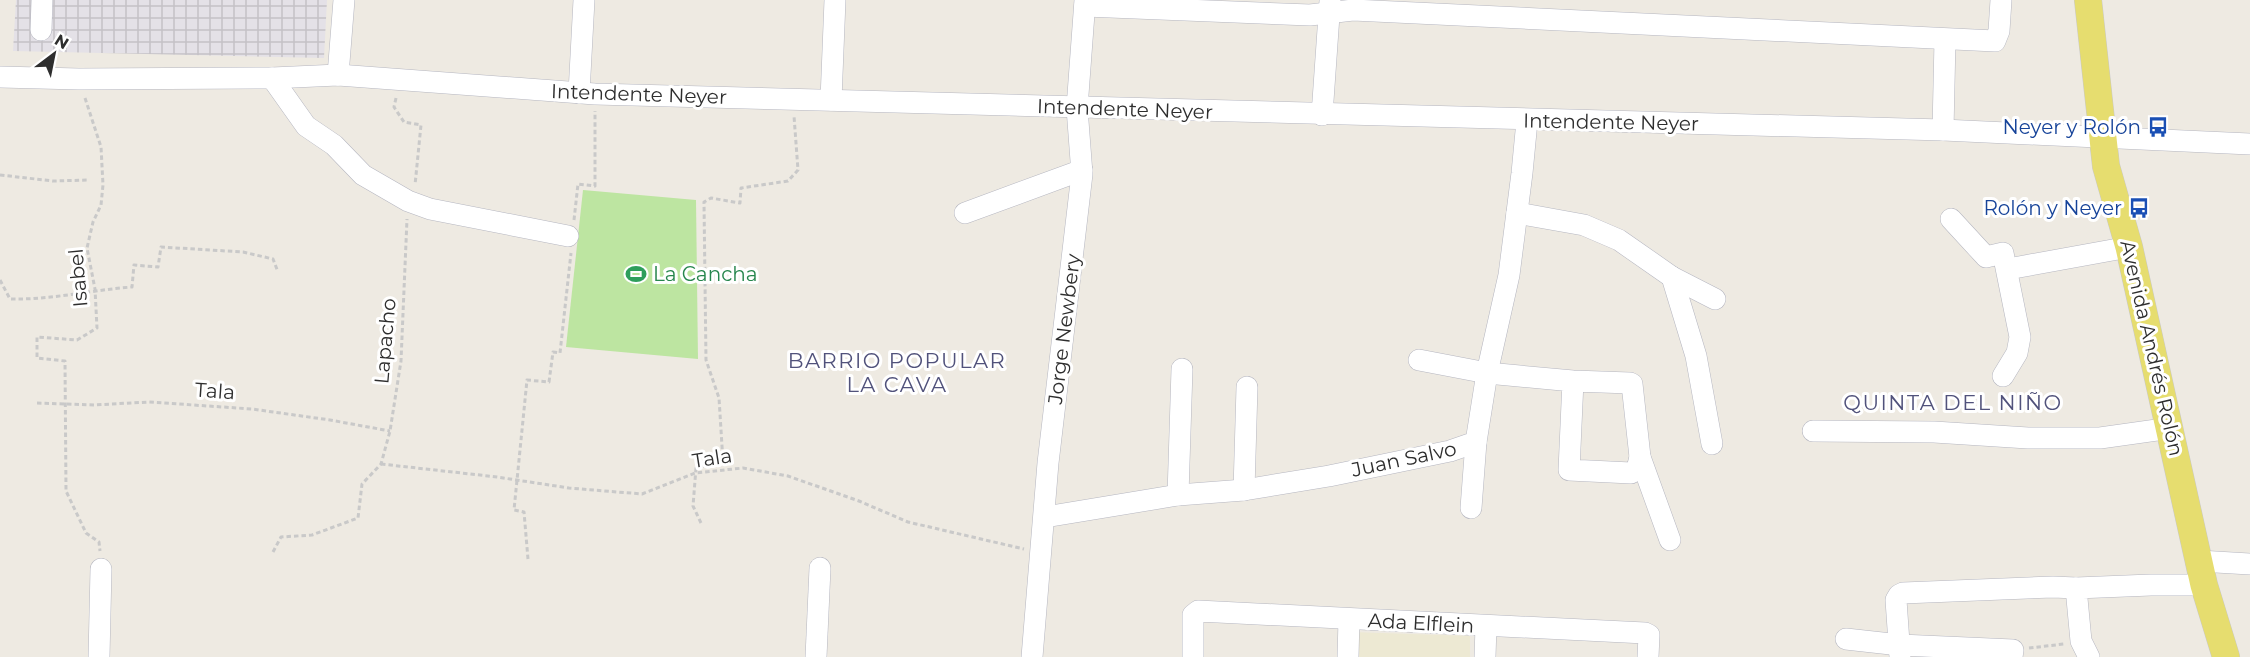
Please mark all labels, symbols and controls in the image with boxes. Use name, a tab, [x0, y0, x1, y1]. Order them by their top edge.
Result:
north arrow	[24, 24, 84, 84]
text: N	[51, 30, 72, 53]
street label: Intendente Neyer	[551, 79, 727, 109]
street label: Intendente Neyer	[1037, 94, 1213, 124]
street label: Intendente Neyer	[1523, 108, 1699, 136]
place label: Neyer y Rolón	[2002, 115, 2141, 139]
bus stop icon: Neyer y Rolón	[2146, 115, 2170, 139]
place label: Rolón y Neyer	[1983, 196, 2122, 220]
bus stop icon: Rolón y Neyer	[2127, 196, 2151, 220]
street label: Avenida Andrés Rolón	[2115, 238, 2189, 458]
street label: Isabel	[63, 248, 93, 308]
street label: Jorge Newbery	[1043, 252, 1085, 407]
sports icon: La Cancha	[624, 262, 648, 286]
place label: La Cancha	[653, 262, 758, 286]
street label: Lapacho	[369, 297, 401, 385]
district label: BARRIO POPULAR LA CAVA	[788, 348, 1006, 397]
street label: Tala	[194, 378, 236, 404]
district label: QUINTA DEL NIÑO	[1843, 390, 2063, 415]
street label: Juan Salvo	[1348, 436, 1459, 482]
street label: Tala	[690, 443, 734, 473]
street label: Ada Elflein	[1367, 608, 1475, 638]

